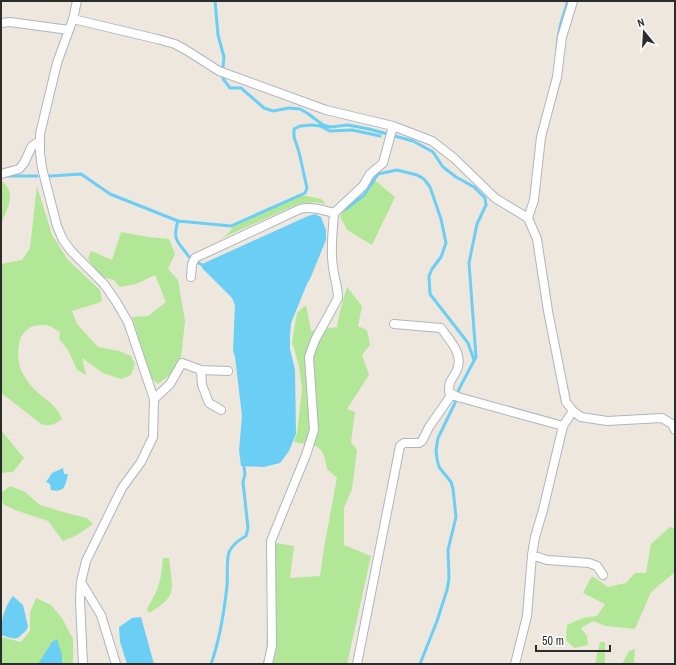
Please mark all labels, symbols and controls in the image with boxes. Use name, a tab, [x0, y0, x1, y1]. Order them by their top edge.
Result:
north arrow	[624, 12, 664, 52]
text: N	[636, 15, 646, 30]
scale bar	[536, 627, 610, 653]
text: 50 m	[542, 633, 564, 649]

